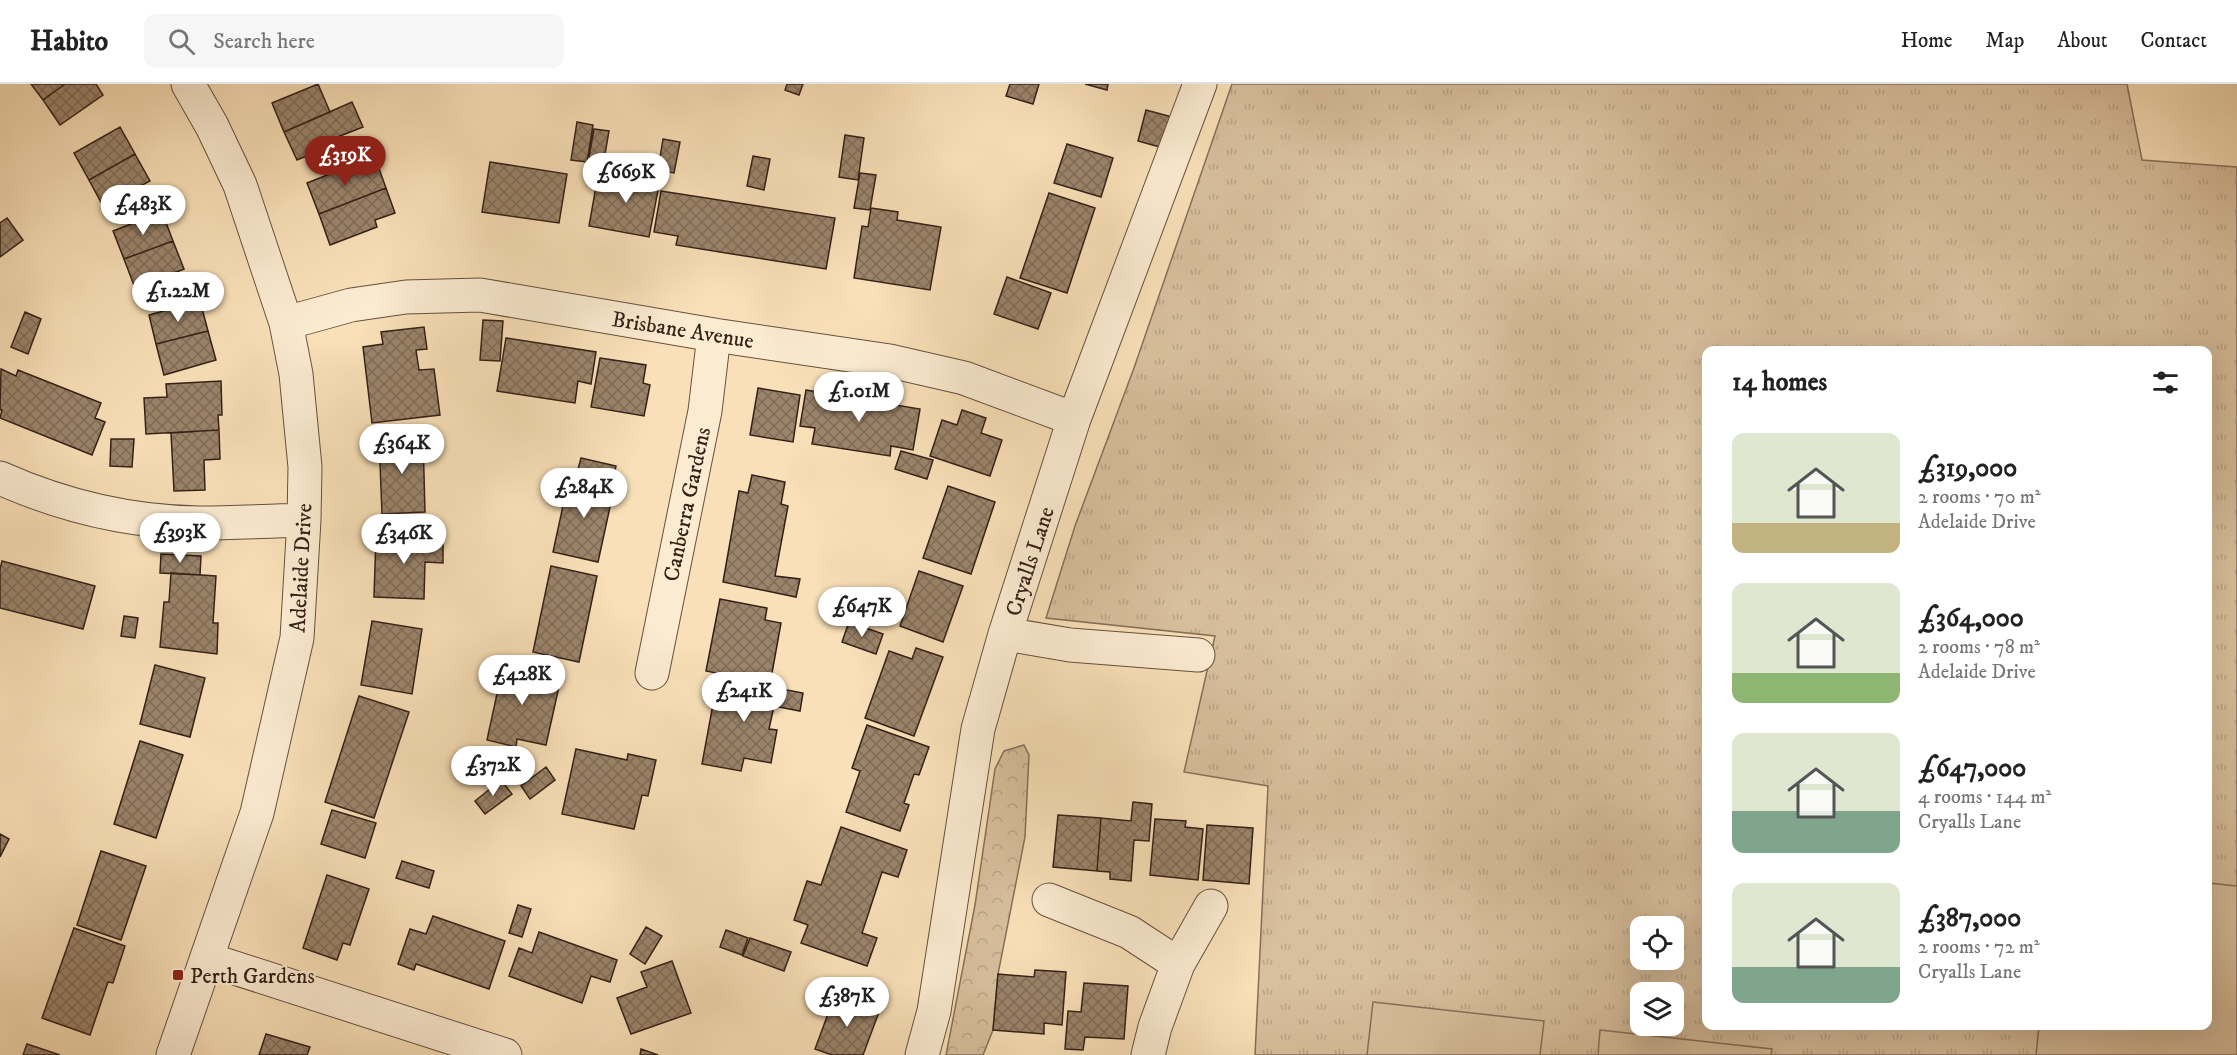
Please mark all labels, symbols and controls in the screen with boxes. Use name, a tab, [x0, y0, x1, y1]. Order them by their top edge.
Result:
search box	[144, 14, 564, 68]
text: Habito	[30, 24, 108, 59]
icon: search	[165, 25, 198, 58]
text: Search here	[213, 28, 315, 55]
text: Home	[1901, 28, 1953, 54]
text: Map	[1986, 28, 2024, 54]
text: About	[2057, 28, 2108, 54]
text: Contact	[2141, 28, 2207, 54]
pin: £319K	[303, 136, 387, 187]
text: £319K	[319, 143, 371, 168]
pin: £669K	[584, 153, 668, 204]
text: £669K	[597, 160, 655, 185]
pin: £483K	[101, 185, 185, 236]
text: £483K	[115, 192, 171, 217]
pin: £1.22M	[129, 272, 227, 323]
text: £1.22M	[146, 279, 210, 304]
street label: Brisbane Avenue	[610, 306, 756, 355]
text: 14 homes	[1732, 366, 1827, 399]
icon: filters	[2149, 366, 2182, 399]
pin: £1.01M	[810, 372, 908, 423]
text: £1.01M	[828, 379, 890, 404]
pin: £364K	[360, 424, 444, 475]
street label: Canberra Gardens	[658, 425, 717, 584]
text: £364K	[373, 431, 431, 456]
text: £319,000	[1918, 452, 2017, 485]
icon: home	[1780, 457, 1852, 529]
pin: £284K	[542, 468, 626, 519]
text: £284K	[554, 475, 614, 500]
text: 2 rooms · 70 m²	[1918, 485, 2041, 510]
street label: Adelaide Drive	[285, 503, 318, 633]
street label: Cryalls Lane	[1000, 503, 1061, 620]
text: Adelaide Drive	[1918, 510, 2036, 535]
pin: £393K	[138, 513, 222, 564]
pin: £346K	[362, 514, 446, 565]
text: £393K	[154, 520, 206, 545]
text: £346K	[375, 521, 433, 546]
pin: £647K	[820, 587, 904, 638]
text: £647K	[832, 594, 892, 619]
text: £364,000	[1918, 602, 2024, 635]
icon: home	[1780, 607, 1852, 679]
text: 2 rooms · 78 m²	[1918, 635, 2040, 660]
pin: £428K	[480, 655, 564, 706]
text: Adelaide Drive	[1918, 660, 2036, 685]
text: £428K	[492, 662, 552, 687]
pin: £241K	[702, 672, 786, 723]
text: £241K	[716, 679, 772, 704]
pin: £372K	[451, 746, 535, 797]
text: £647,000	[1918, 752, 2026, 785]
text: £372K	[465, 753, 521, 778]
icon: home	[1780, 757, 1852, 829]
text: 4 rooms · 144 m²	[1918, 785, 2051, 810]
text: Cryalls Lane	[1918, 810, 2021, 835]
text: £387,000	[1918, 902, 2021, 935]
icon: home	[1780, 907, 1852, 979]
map controls	[1630, 916, 1684, 1036]
button: locate	[1630, 916, 1684, 970]
text: 2 rooms · 72 m²	[1918, 935, 2040, 960]
text: Cryalls Lane	[1918, 960, 2021, 985]
place label: Perth Gardens	[190, 963, 315, 990]
marker: Perth Gardens	[171, 968, 185, 982]
pin: £387K	[805, 977, 889, 1028]
button: layers	[1630, 982, 1684, 1036]
text: £387K	[819, 984, 875, 1009]

